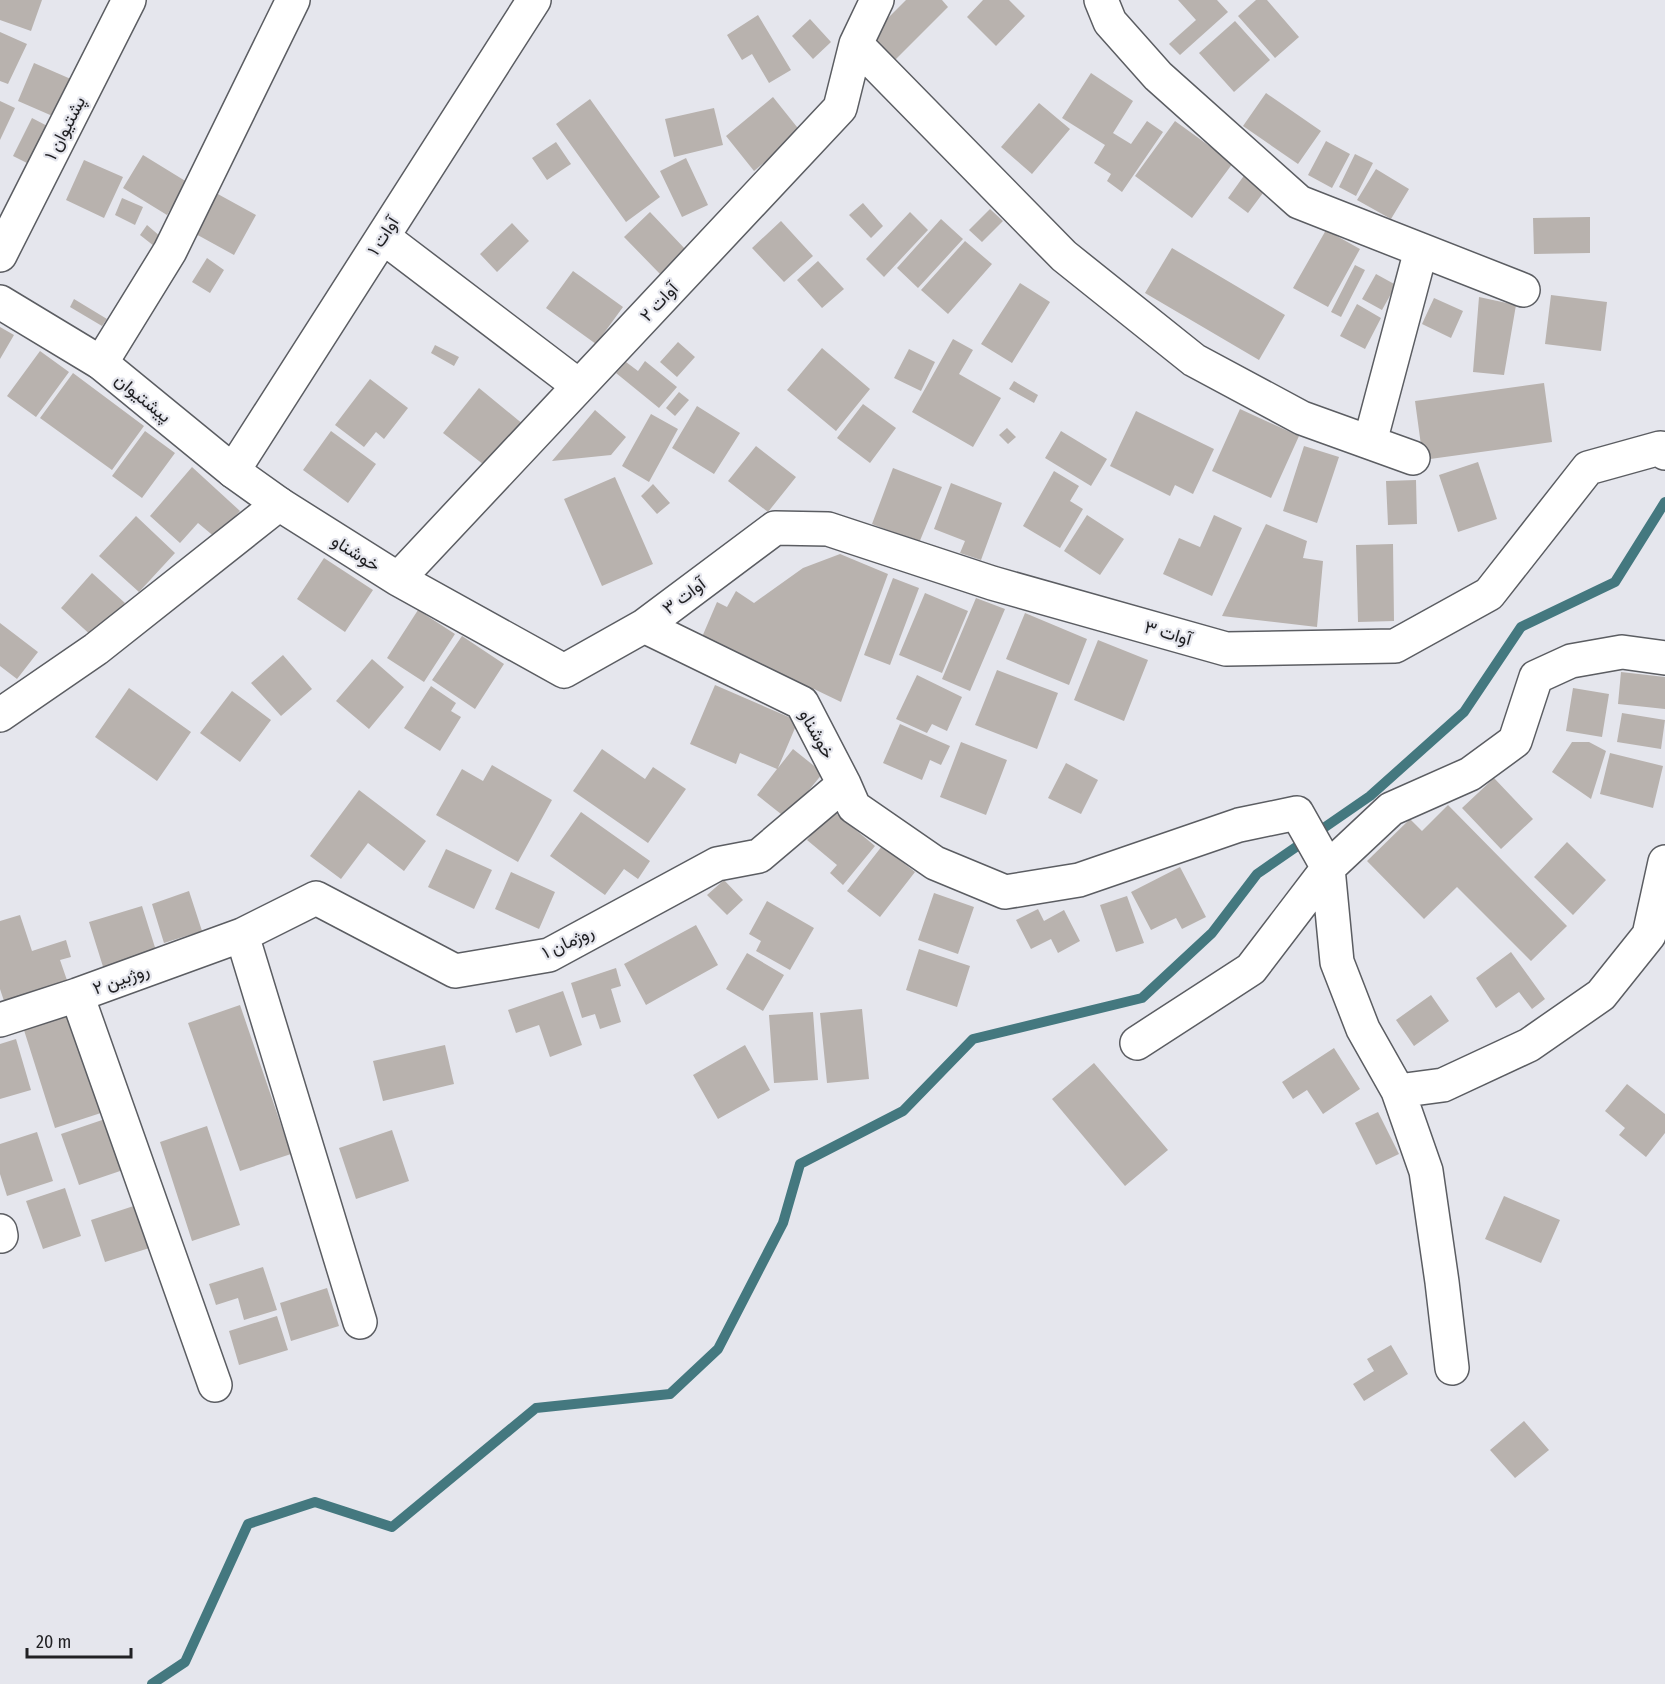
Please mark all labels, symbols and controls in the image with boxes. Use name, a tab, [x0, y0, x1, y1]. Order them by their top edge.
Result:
street label: پشتیوان ۱	[40, 92, 91, 164]
street label: آوات ۱	[362, 211, 405, 259]
street label: آوات ۲	[635, 276, 684, 326]
street label: پیشتیوان	[110, 369, 176, 428]
street label: خوشناو	[328, 530, 384, 576]
street label: آوات ۳	[658, 572, 711, 619]
street label: آوات ۳	[1142, 616, 1196, 651]
street label: خوشناو	[795, 705, 839, 763]
street label: روژمان ۱	[539, 920, 597, 964]
street label: روژبین ۲	[90, 959, 152, 999]
scale bar	[27, 1621, 130, 1659]
text: 20 m	[36, 1631, 71, 1653]

